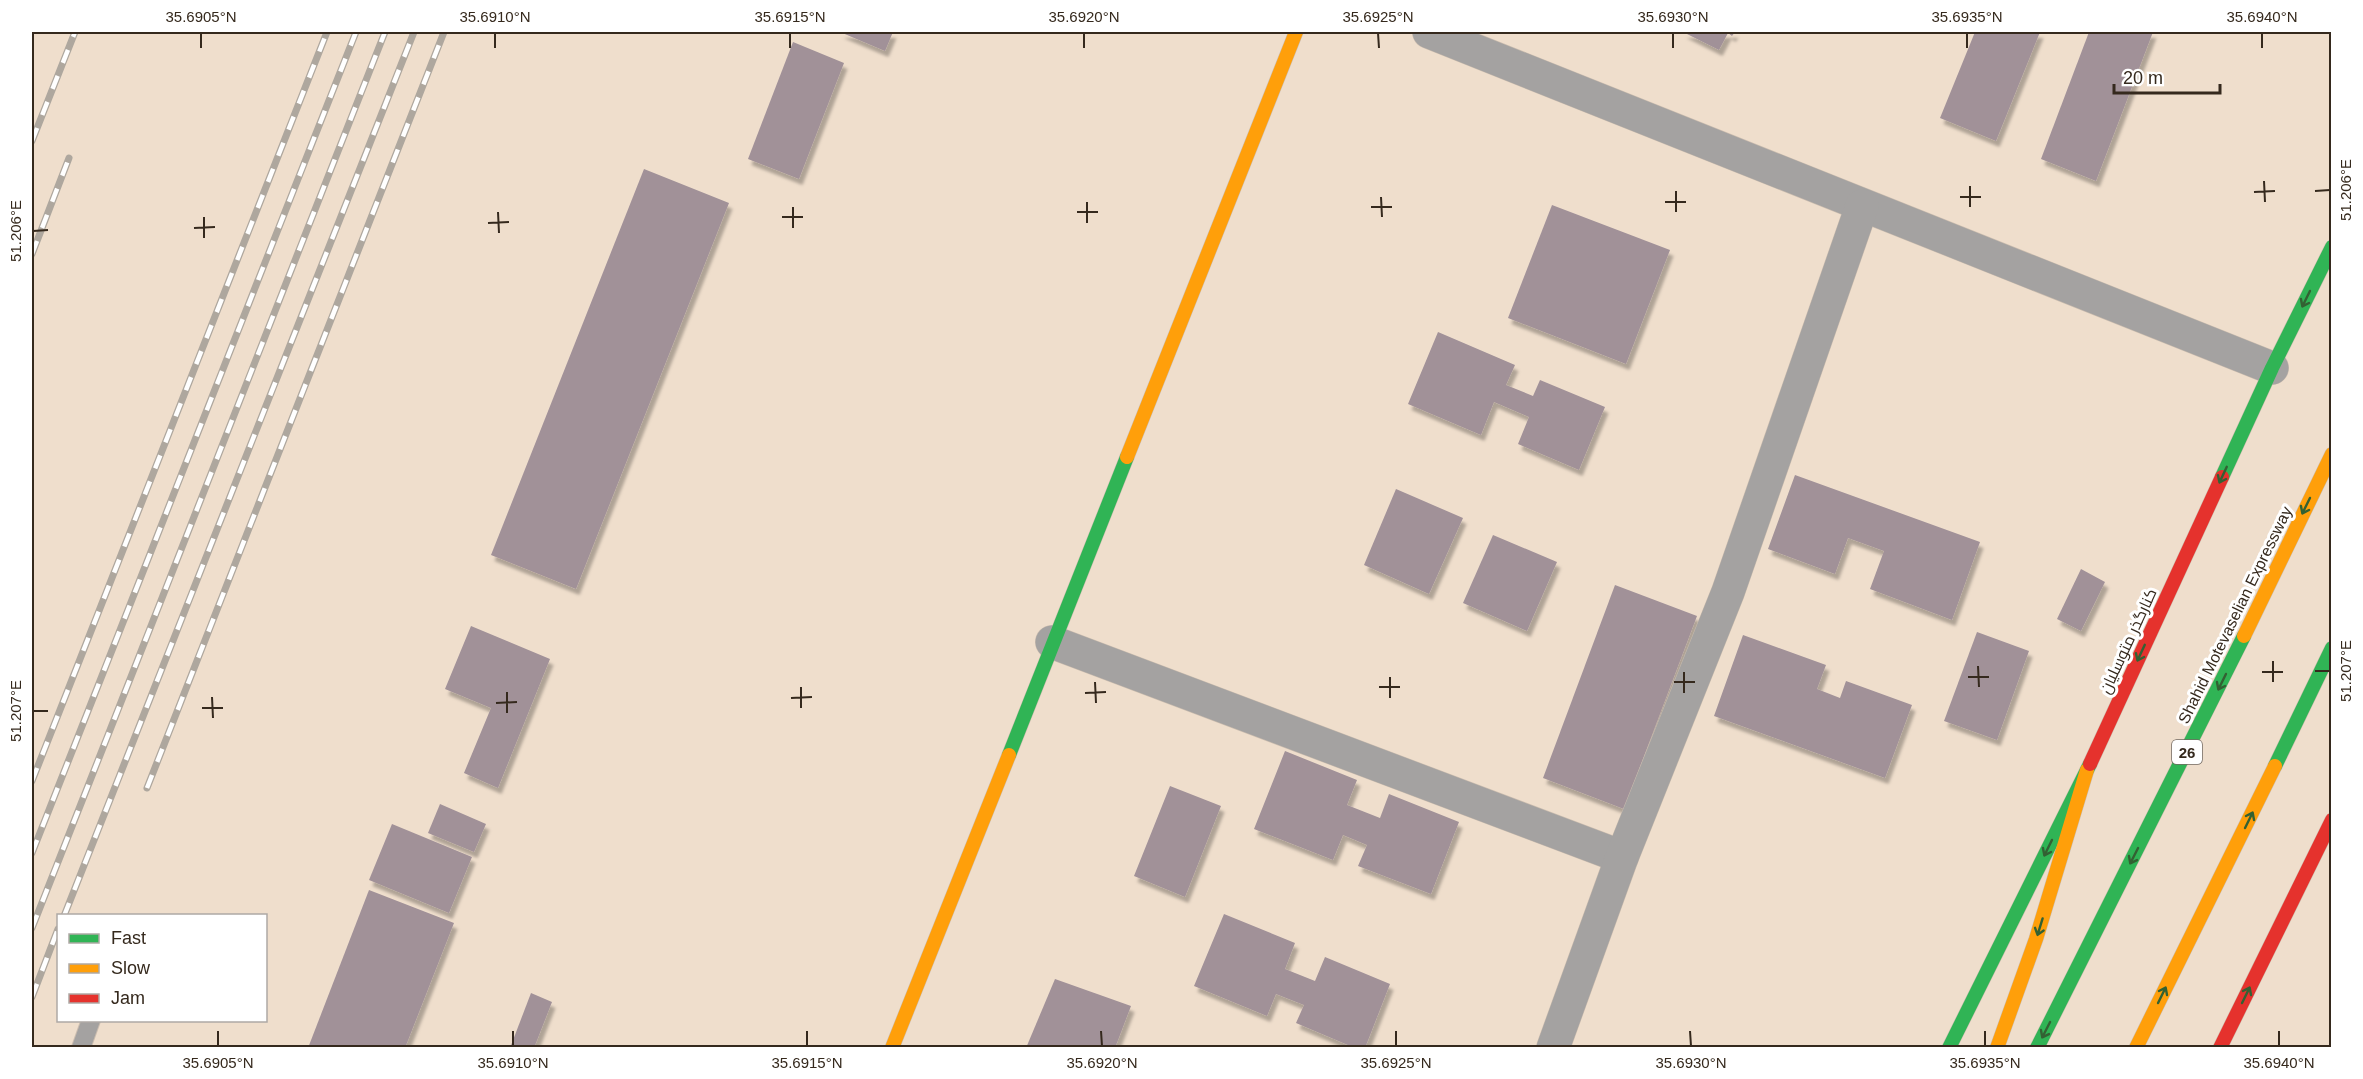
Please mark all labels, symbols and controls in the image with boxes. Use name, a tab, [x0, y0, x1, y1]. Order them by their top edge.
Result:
text: 35.6905°N	[165, 8, 237, 25]
text: 35.6910°N	[459, 8, 531, 25]
text: 35.6915°N	[754, 8, 826, 25]
text: 35.6920°N	[1048, 8, 1120, 25]
text: 35.6925°N	[1342, 8, 1414, 25]
text: 35.6930°N	[1637, 8, 1709, 25]
text: 35.6935°N	[1931, 8, 2003, 25]
text: 35.6940°N	[2226, 8, 2298, 25]
scale bar	[2114, 57, 2220, 95]
text: 20 m	[2123, 68, 2163, 88]
text: 51.206°E	[2337, 159, 2354, 221]
text: 51.206°E	[7, 200, 24, 262]
one-way arrow	[2299, 290, 2311, 308]
one-way arrow	[2216, 466, 2228, 484]
one-way arrow	[2300, 497, 2312, 515]
street label: Shahid Motevaselian Expressway	[2175, 504, 2295, 726]
street label: کنارگذر متوسلیان	[2096, 586, 2162, 697]
text: 51.207°E	[2337, 640, 2354, 702]
one-way arrow	[2134, 643, 2146, 661]
one-way arrow	[2215, 673, 2227, 691]
text: 51.207°E	[7, 680, 24, 742]
road number: 26	[2172, 740, 2202, 764]
one-way arrow	[2244, 812, 2255, 830]
one-way arrow	[2042, 838, 2054, 856]
one-way arrow	[2128, 847, 2139, 865]
legend	[57, 914, 267, 1022]
one-way arrow	[2034, 917, 2045, 936]
text: Fast	[111, 928, 146, 948]
text: Slow	[111, 958, 151, 978]
one-way arrow	[2157, 986, 2169, 1004]
one-way arrow	[2240, 987, 2252, 1004]
text: Jam	[111, 988, 145, 1008]
one-way arrow	[2040, 1021, 2051, 1039]
text: 35.6905°N	[182, 1054, 254, 1071]
text: 35.6910°N	[477, 1054, 549, 1071]
text: 35.6915°N	[771, 1054, 843, 1071]
text: 35.6920°N	[1066, 1054, 1138, 1071]
text: 35.6925°N	[1360, 1054, 1432, 1071]
text: 35.6930°N	[1655, 1054, 1727, 1071]
text: 35.6935°N	[1949, 1054, 2021, 1071]
text: 35.6940°N	[2243, 1054, 2315, 1071]

